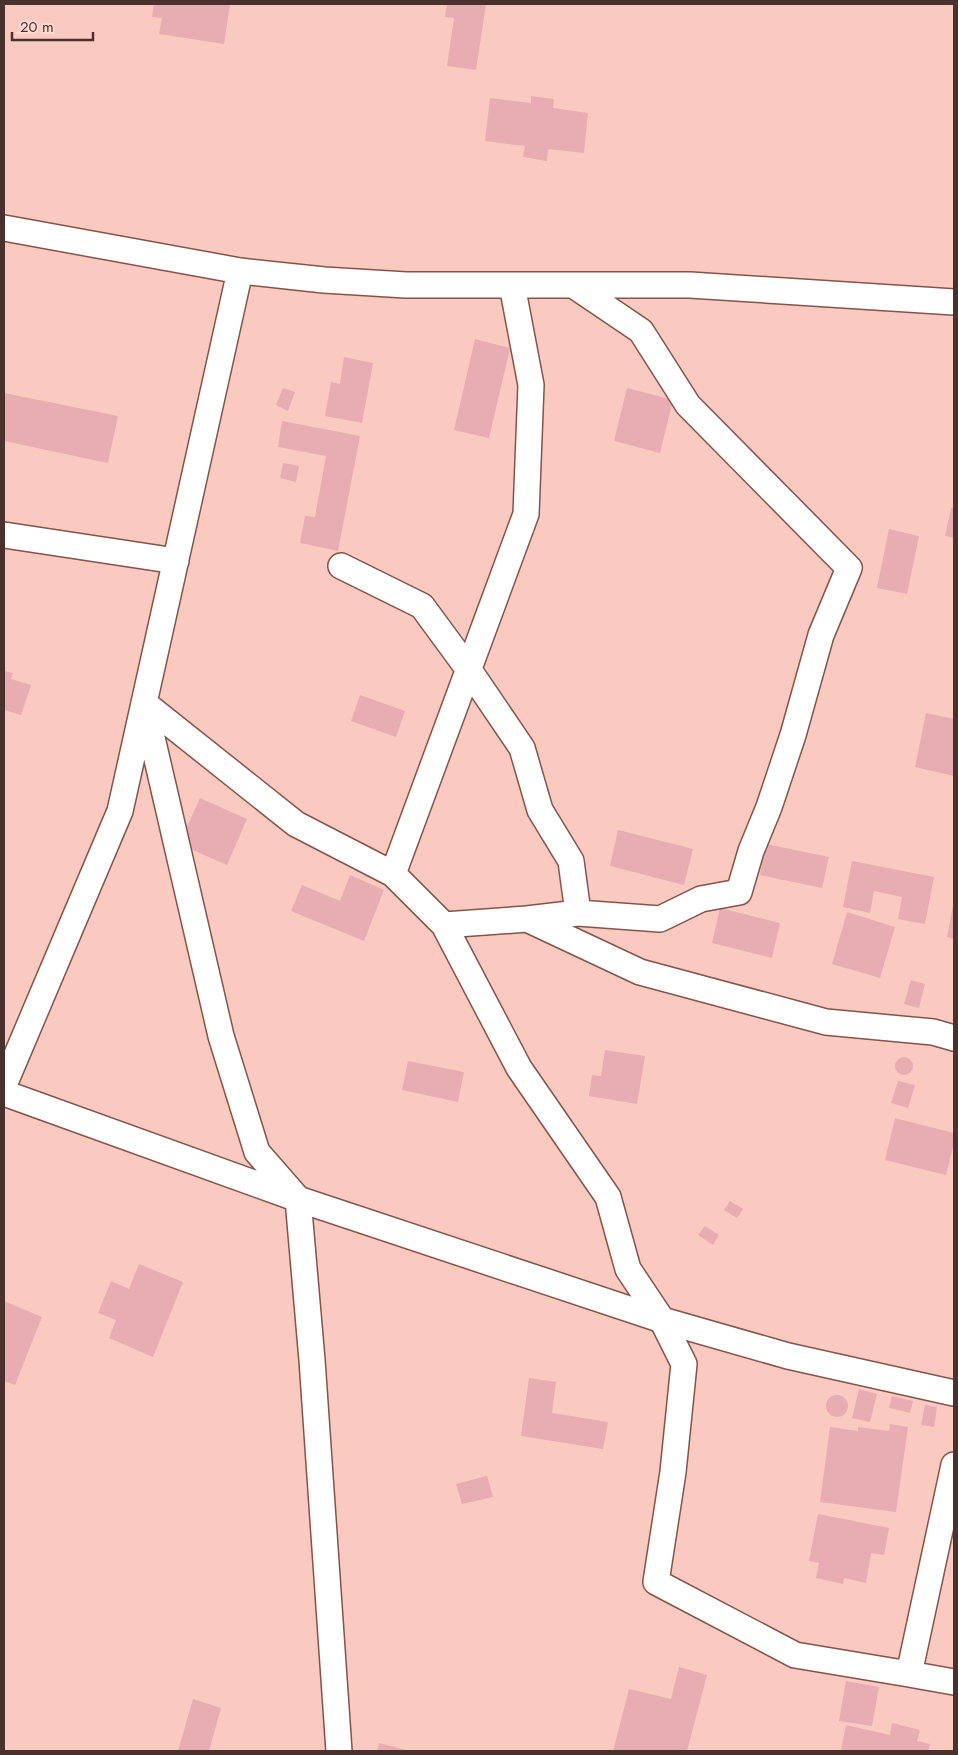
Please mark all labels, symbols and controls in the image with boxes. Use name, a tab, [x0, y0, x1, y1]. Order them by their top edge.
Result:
scale bar	[12, 10, 94, 42]
text: 20 m	[20, 16, 54, 38]

